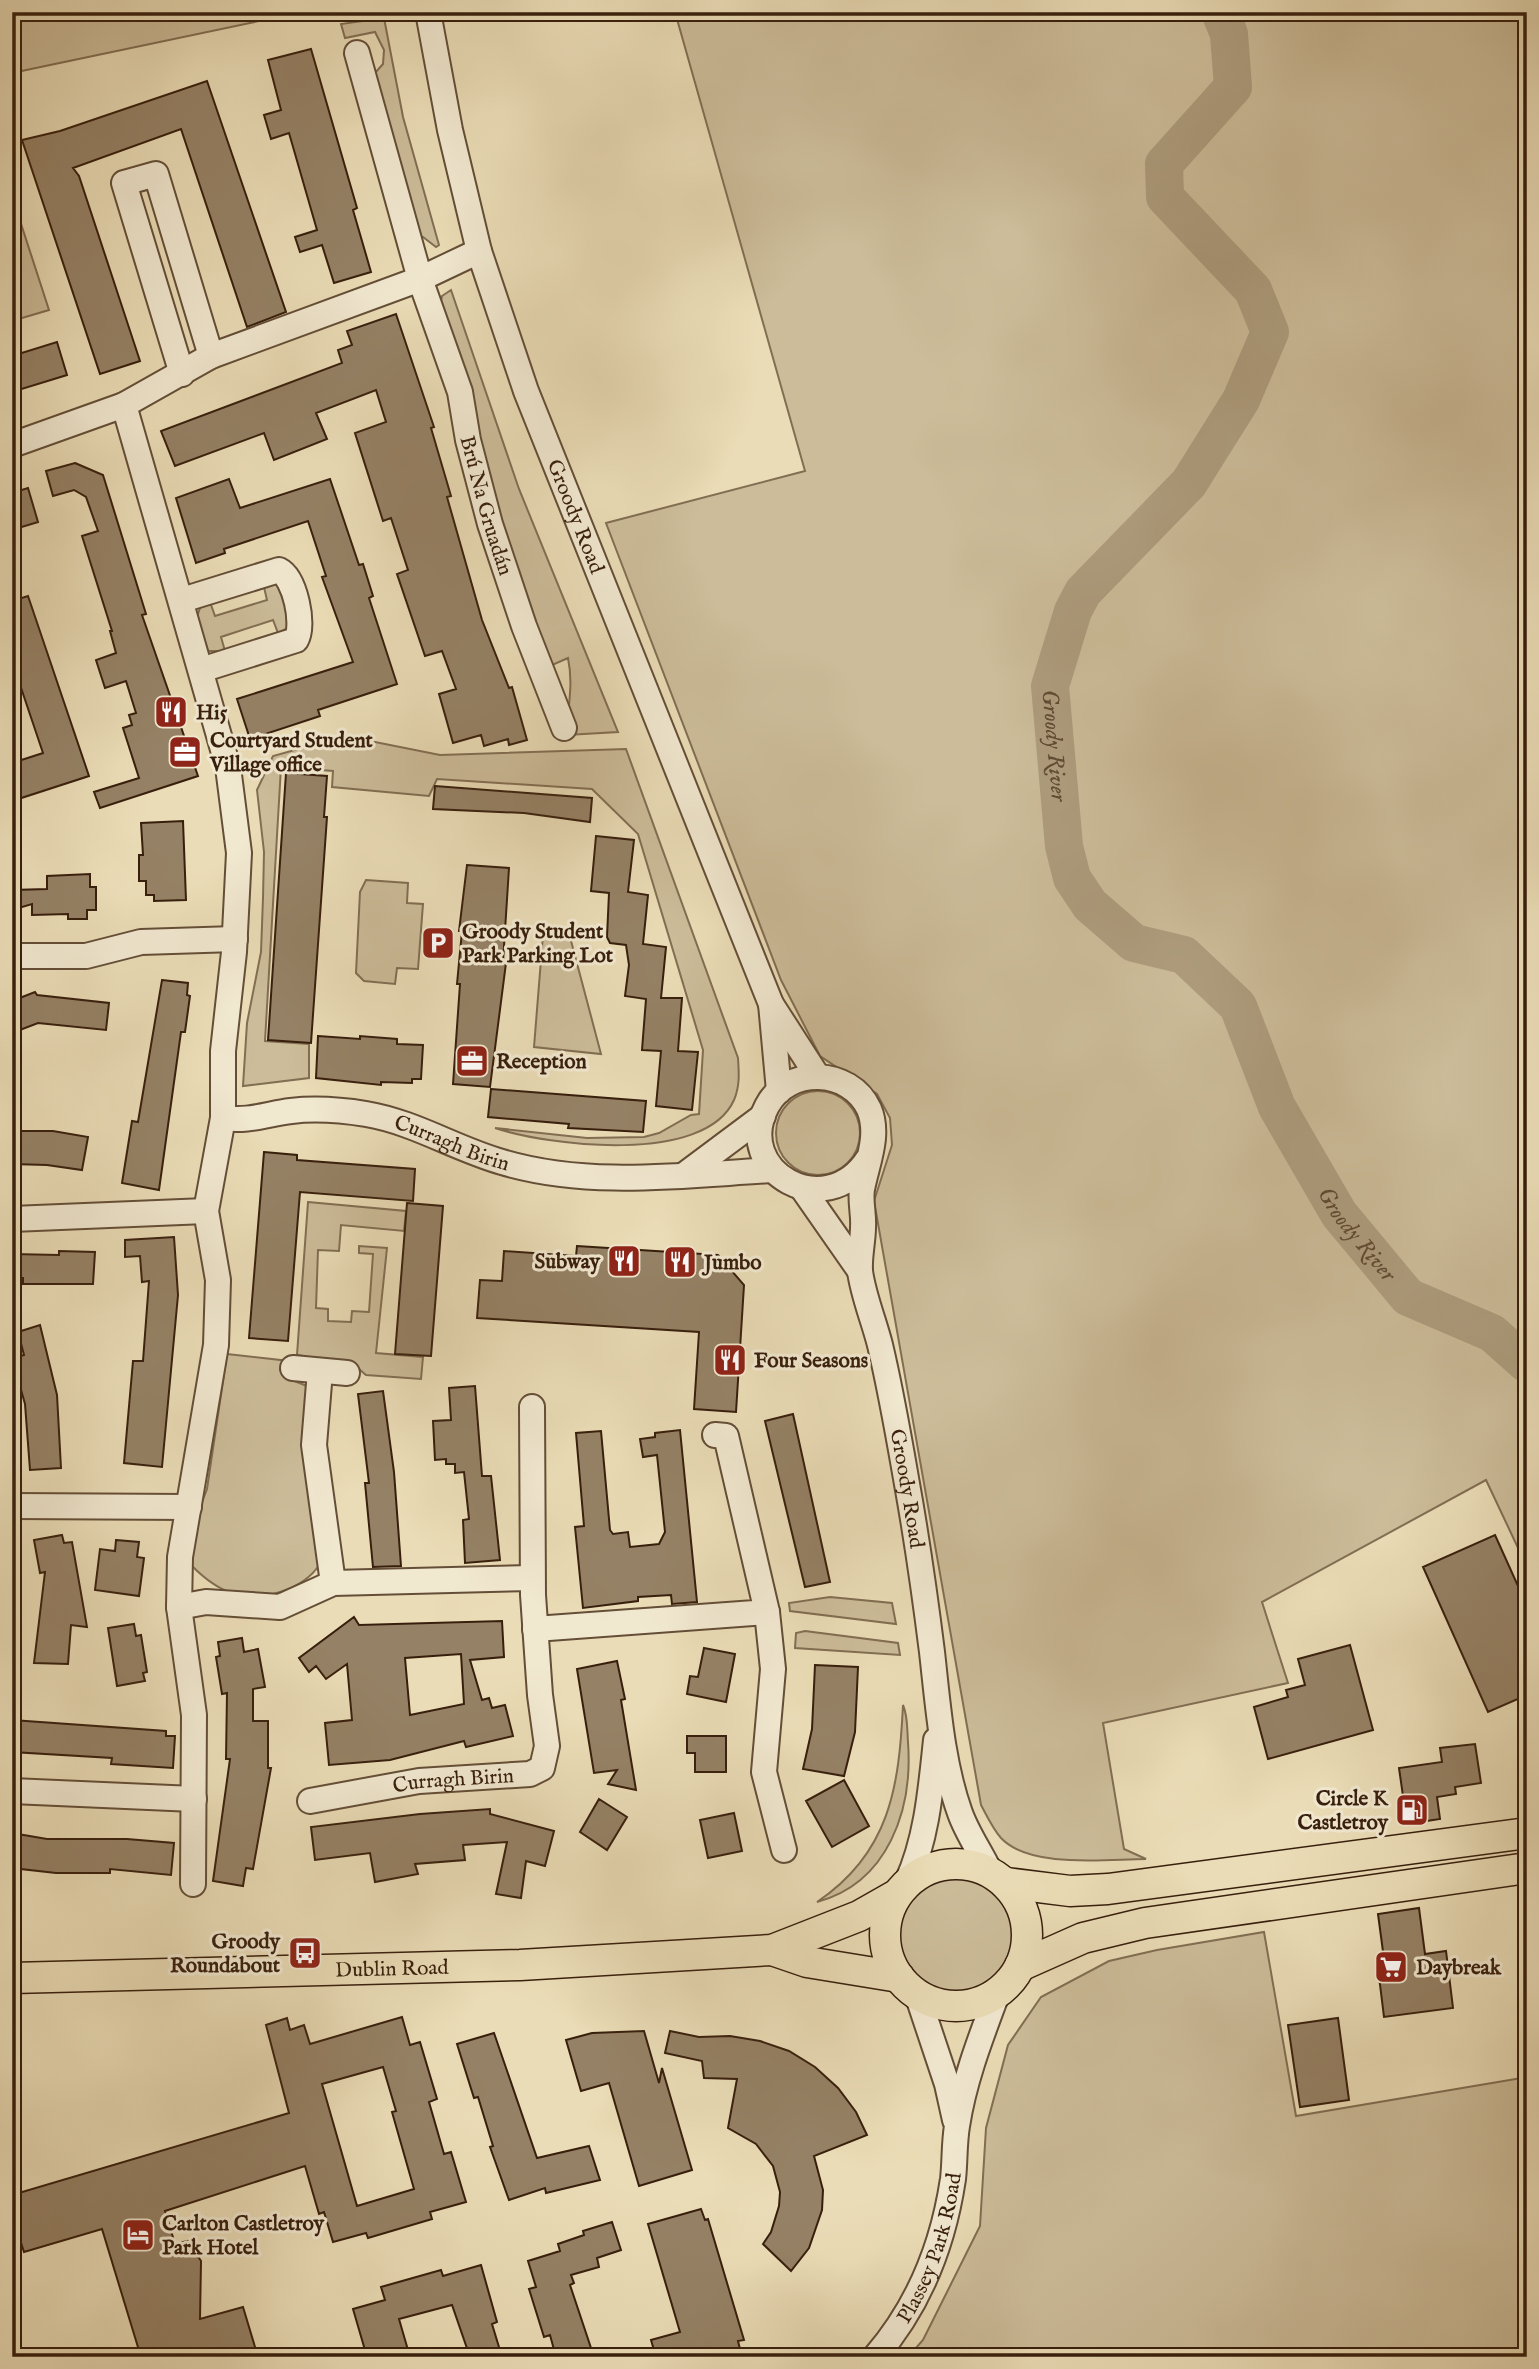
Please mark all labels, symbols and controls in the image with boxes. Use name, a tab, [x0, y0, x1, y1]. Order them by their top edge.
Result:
street label: Brú Na Gruadán	[452, 433, 518, 579]
street label: Groody Road	[540, 456, 610, 579]
water label: Groody River	[1034, 688, 1073, 804]
restaurant icon: Hi5	[152, 693, 190, 731]
place label: Hi5	[196, 700, 228, 727]
place label: Courtyard Student Village office	[209, 728, 374, 779]
office icon: Courtyard Student Village office	[166, 733, 204, 771]
place label: Groody Student Park Parking Lot	[462, 919, 614, 970]
parking icon: Groody Student Park Parking Lot	[419, 924, 457, 962]
office icon: Reception	[453, 1042, 491, 1080]
place label: Reception	[496, 1049, 587, 1076]
street label: Curragh Birin	[390, 1110, 512, 1178]
water label: Groody River	[1310, 1182, 1403, 1289]
restaurant icon: Subway	[605, 1242, 643, 1280]
restaurant icon: Jumbo	[661, 1243, 699, 1281]
place label: Subway	[534, 1249, 601, 1276]
place label: Jumbo	[701, 1250, 762, 1277]
restaurant icon: Four Seasons	[711, 1341, 749, 1379]
place label: Four Seasons	[754, 1348, 868, 1375]
street label: Groody Road	[883, 1427, 930, 1551]
street label: Curragh Birin	[391, 1763, 515, 1801]
place label: Circle K Castletroy	[1298, 1786, 1389, 1837]
fuel station icon: Circle K Castletroy	[1393, 1791, 1431, 1829]
place label: Groody Roundabout	[170, 1929, 281, 1980]
bus stop icon: Groody Roundabout	[286, 1934, 324, 1972]
supermarket icon: Daybreak	[1372, 1948, 1410, 1986]
street label: Dublin Road	[335, 1955, 450, 1985]
place label: Daybreak	[1416, 1955, 1502, 1982]
street label: Plassey Park Road	[892, 2171, 969, 2329]
place label: Carlton Castletroy Park Hotel	[162, 2211, 325, 2262]
hotel icon: Carlton Castletroy Park Hotel	[119, 2216, 157, 2254]

